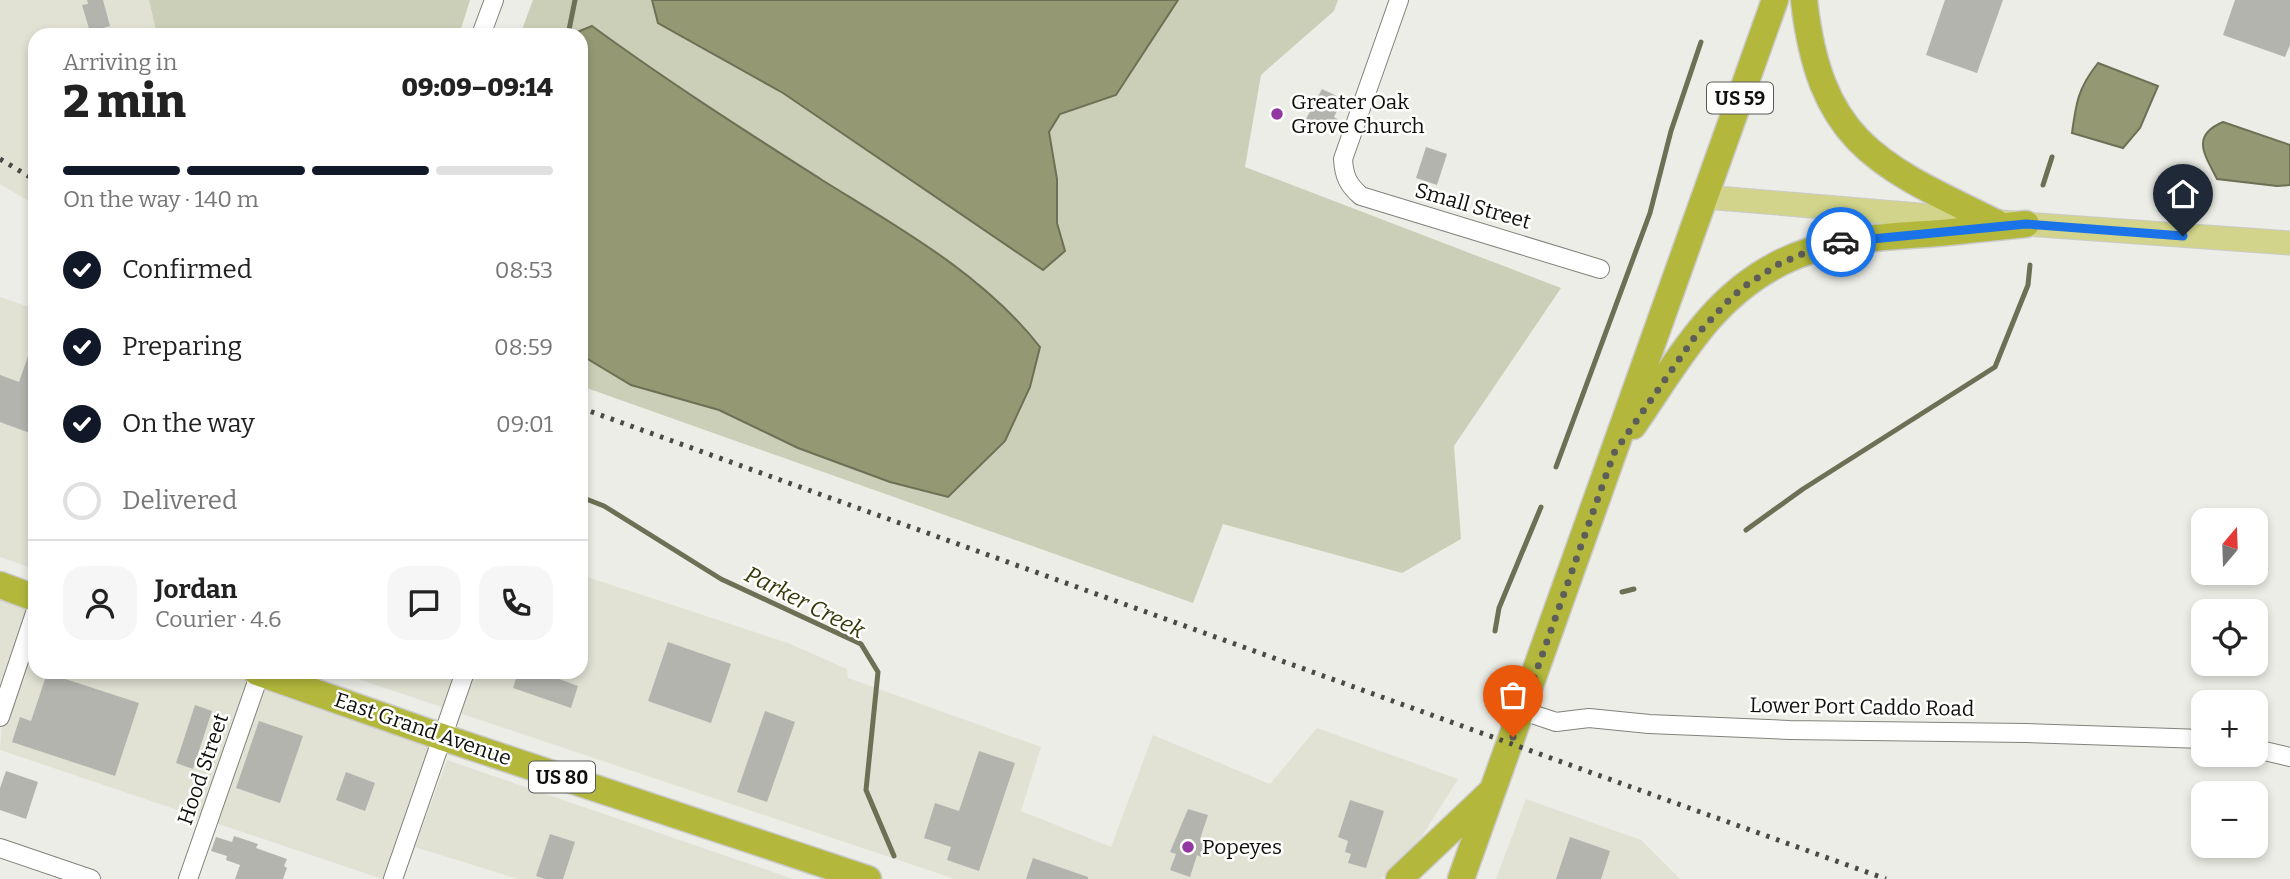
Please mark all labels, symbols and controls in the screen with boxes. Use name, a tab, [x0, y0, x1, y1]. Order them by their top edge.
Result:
text: Arriving in	[63, 48, 177, 76]
text: 09:09–09:14	[402, 72, 553, 103]
text: 2 min	[63, 74, 186, 129]
road number: US 59	[1707, 82, 1773, 114]
place label: Greater Oak Grove Church	[1291, 89, 1425, 139]
marker: Greater Oak Grove Church	[1269, 106, 1285, 122]
pin	[2153, 164, 2213, 236]
icon: home	[2164, 175, 2202, 213]
street label: Small Street	[1412, 177, 1534, 235]
text: On the way · 140 m	[63, 185, 259, 213]
courier	[1806, 207, 1876, 277]
icon: car	[1822, 223, 1860, 261]
icon: check	[63, 251, 101, 289]
text: Confirmed	[122, 254, 252, 285]
text: 08:53	[495, 256, 553, 284]
icon: check	[63, 328, 101, 366]
text: Preparing	[122, 331, 242, 362]
text: 08:59	[494, 333, 553, 361]
icon: check	[63, 405, 101, 443]
text: On the way	[122, 408, 255, 439]
text: 09:01	[496, 410, 553, 438]
text: Delivered	[122, 485, 237, 516]
north arrow	[2191, 508, 2268, 584]
map controls	[2191, 508, 2268, 858]
water label: Parker Creek	[740, 560, 870, 644]
button: person	[63, 566, 137, 640]
button: chat	[387, 566, 461, 640]
button: phone	[479, 566, 553, 640]
text: Jordan	[155, 574, 237, 605]
button: locate	[2191, 599, 2268, 676]
text: Courier · 4.6	[155, 605, 282, 633]
pin	[1483, 665, 1543, 737]
icon: bag	[1494, 676, 1532, 714]
street label: East Grand Avenue	[331, 687, 515, 771]
button: +	[2191, 690, 2268, 767]
street label: Lower Port Caddo Road	[1749, 692, 1975, 722]
street label: Hood Street	[172, 709, 234, 828]
road number: US 80	[529, 762, 595, 792]
button: −	[2191, 781, 2268, 858]
place label: Popeyes	[1202, 834, 1282, 860]
marker: Popeyes	[1180, 839, 1196, 855]

